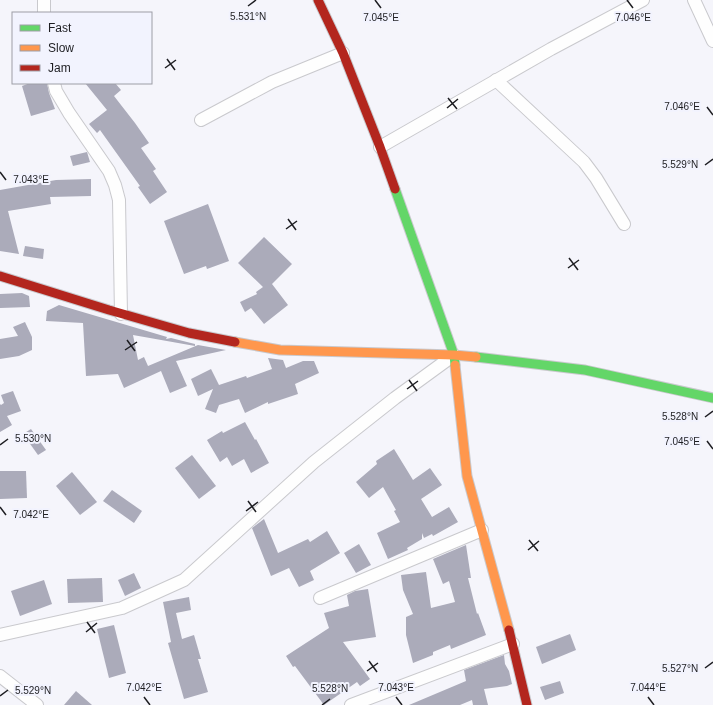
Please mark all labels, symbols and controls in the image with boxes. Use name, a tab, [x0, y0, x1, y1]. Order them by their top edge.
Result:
text: 5.531°N	[230, 11, 266, 22]
legend	[12, 12, 152, 84]
text: 7.045°E	[363, 12, 399, 23]
text: 7.046°E	[615, 12, 651, 23]
text: Fast	[48, 21, 72, 35]
text: Slow	[48, 41, 74, 55]
text: Jam	[48, 61, 71, 75]
text: 7.046°E	[664, 101, 700, 112]
text: 5.529°N	[662, 159, 698, 170]
text: 7.043°E	[13, 174, 49, 185]
text: 5.528°N	[662, 411, 698, 422]
text: 5.530°N	[15, 433, 51, 444]
text: 7.045°E	[664, 436, 700, 447]
text: 7.042°E	[13, 509, 49, 520]
text: 5.527°N	[662, 663, 698, 674]
text: 7.042°E	[126, 682, 162, 693]
text: 7.043°E	[378, 682, 414, 693]
text: 7.044°E	[630, 682, 666, 693]
text: 5.528°N	[312, 683, 348, 694]
text: 5.529°N	[15, 685, 51, 696]

